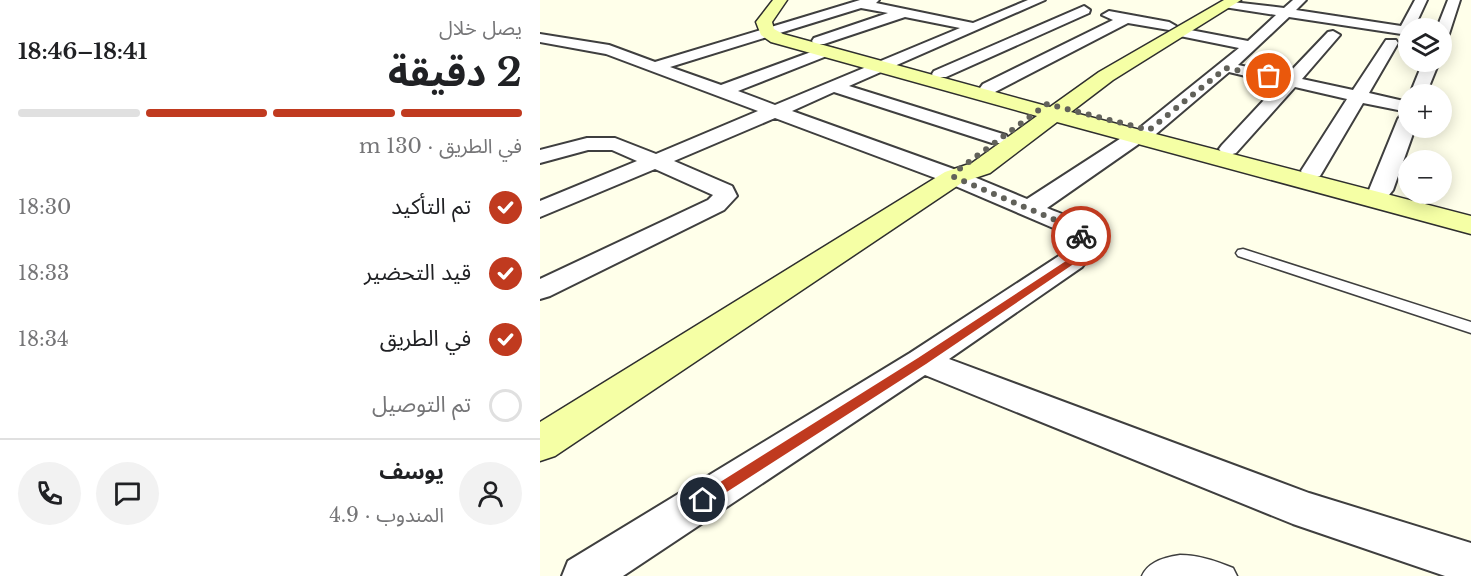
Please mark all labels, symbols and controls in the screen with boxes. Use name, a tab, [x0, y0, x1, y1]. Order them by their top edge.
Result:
text: يصل خلال	[439, 16, 522, 40]
map controls	[1398, 18, 1452, 204]
button: layers	[1398, 18, 1452, 72]
text: 18:41–18:46	[18, 38, 147, 65]
text: 2 دقيقة	[388, 48, 522, 97]
pin	[1243, 50, 1294, 101]
icon: bag	[1252, 59, 1285, 92]
button: +	[1398, 84, 1452, 138]
text: في الطريق · 130 m	[359, 134, 522, 158]
button: −	[1398, 150, 1452, 204]
icon: check	[489, 191, 522, 224]
text: تم التأكيد	[391, 193, 471, 220]
text: 18:30	[18, 195, 71, 219]
courier	[1051, 206, 1111, 266]
icon: bike	[1065, 220, 1098, 253]
icon: check	[489, 257, 522, 290]
text: قيد التحضير	[364, 259, 471, 286]
text: 18:33	[18, 261, 69, 285]
icon: check	[489, 323, 522, 356]
text: في الطريق	[380, 325, 471, 352]
text: 18:34	[18, 327, 69, 351]
text: تم التوصيل	[372, 391, 471, 418]
text: يوسف	[379, 458, 444, 485]
button: phone	[18, 462, 81, 525]
button: chat	[96, 462, 159, 525]
button: person	[459, 462, 522, 525]
pin	[677, 474, 728, 525]
icon: home	[686, 483, 719, 516]
text: المندوب · 4.9	[329, 503, 444, 527]

